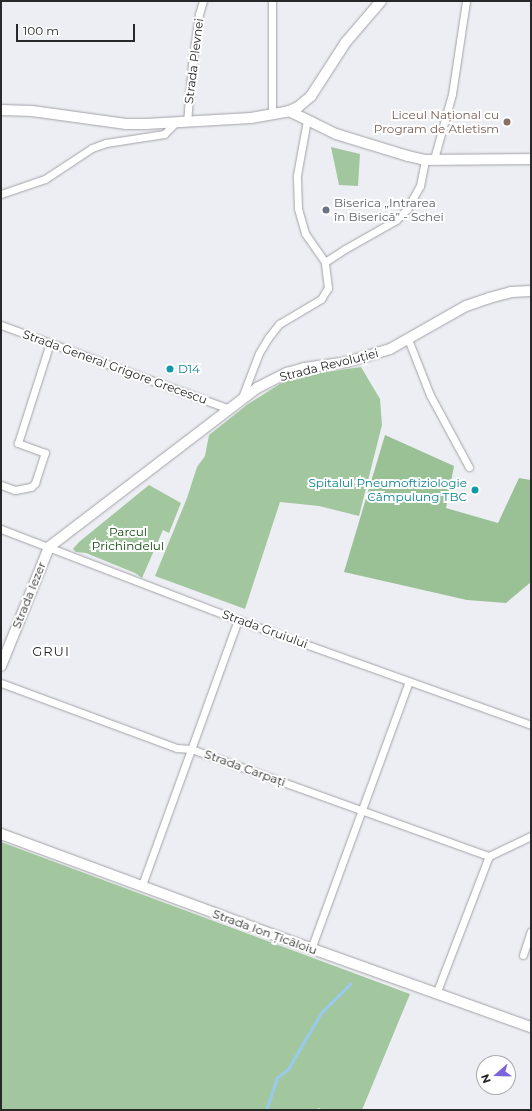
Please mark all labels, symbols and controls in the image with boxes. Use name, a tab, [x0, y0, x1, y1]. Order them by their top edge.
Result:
scale bar	[18, 16, 137, 42]
street label: Strada Plevnei	[182, 17, 206, 105]
text: 100 m	[23, 23, 59, 38]
place label: Liceul Național cu Program de Atletism	[374, 108, 499, 136]
marker: Liceul Național cu Program de Atletism	[502, 117, 512, 127]
place label: Biserica „Intrarea în Biserică” - Schei	[334, 196, 444, 224]
marker: Biserica „Intrarea în Biserică” - Schei	[321, 205, 331, 215]
street label: Strada General Grigore Grecescu	[21, 327, 209, 407]
street label: Strada Revoluției	[278, 346, 380, 384]
place label: D14	[178, 362, 200, 376]
marker: D14	[165, 364, 175, 374]
place label: Spitalul Pneumoftiziologie Câmpulung TBC	[308, 476, 467, 504]
marker: Spitalul Pneumoftiziologie Câmpulung TBC	[470, 485, 480, 495]
park label: Parcul Prichindelul	[92, 525, 164, 553]
street label: Strada Iezer	[9, 559, 49, 631]
street label: Strada Gruiului	[220, 607, 310, 651]
district label: GRUI	[32, 643, 70, 659]
street label: Strada Carpați	[202, 747, 288, 789]
street label: Strada Ion Țicăloiu	[211, 906, 319, 958]
north arrow	[476, 1055, 516, 1095]
text: N	[478, 1072, 494, 1085]

